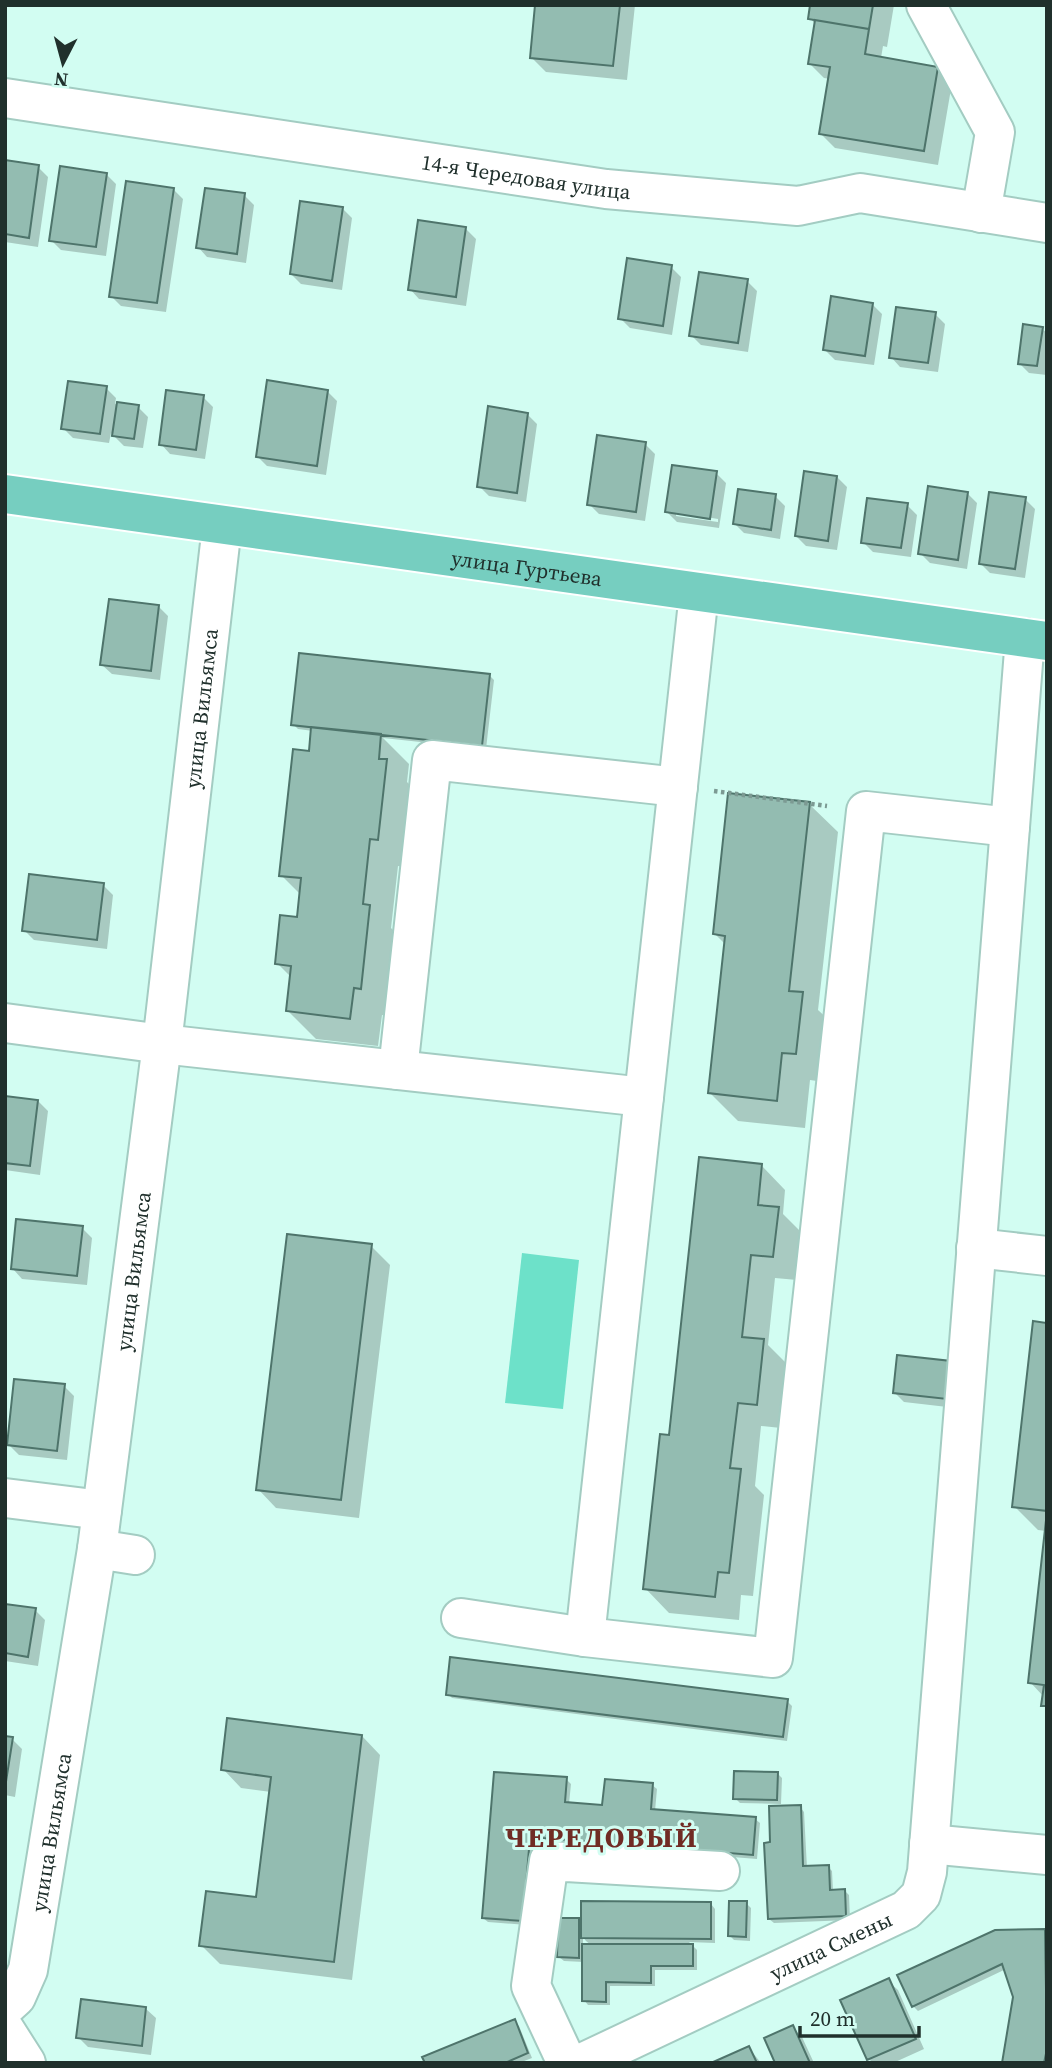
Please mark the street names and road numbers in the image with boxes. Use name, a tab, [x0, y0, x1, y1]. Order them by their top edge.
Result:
street label: 14-я Чередовая улица	[419, 147, 632, 206]
street label: улица Гуртьева	[450, 543, 604, 593]
street label: улица Вильямса	[177, 627, 225, 790]
street label: улица Вильямса	[108, 1189, 157, 1353]
street label: улица Вильямса	[23, 1750, 78, 1914]
street label: улица Смены	[765, 1904, 897, 1987]

